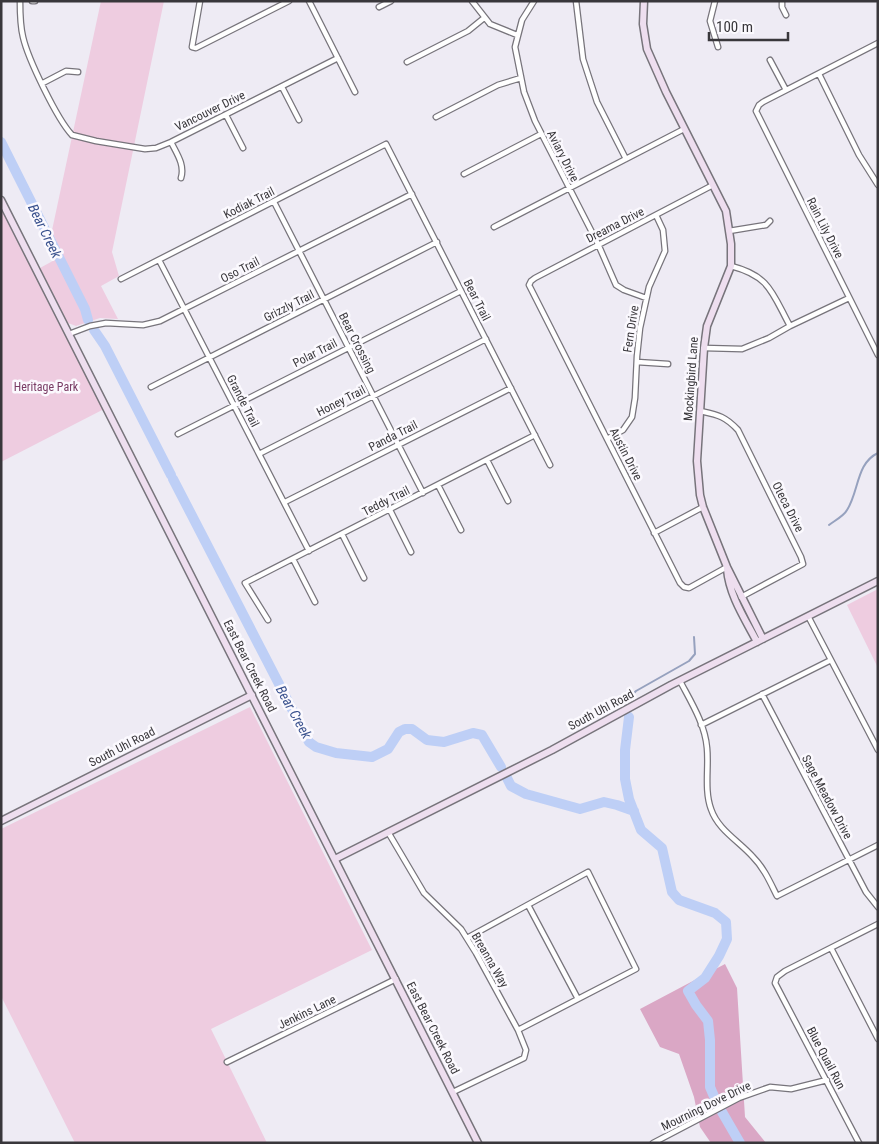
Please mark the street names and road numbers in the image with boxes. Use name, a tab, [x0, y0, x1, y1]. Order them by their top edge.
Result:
street label: Vancouver Drive	[173, 88, 248, 134]
street label: Aviary Drive	[544, 128, 582, 184]
street label: Kodiak Trail	[221, 184, 277, 222]
street label: Rain Lily Drive	[804, 195, 846, 261]
street label: Dreama Drive	[584, 204, 647, 246]
street label: Oso Trail	[218, 254, 262, 286]
street label: Bear Trail	[461, 277, 493, 323]
street label: Grizzly Trail	[261, 287, 317, 325]
street label: Fern Drive	[620, 304, 642, 354]
street label: Bear Crossing	[336, 310, 378, 376]
street label: Polar Trail	[291, 336, 339, 370]
street label: Mockingbird Lane	[681, 336, 701, 422]
street label: Grande Trail	[224, 373, 262, 429]
street label: Honey Trail	[314, 383, 368, 419]
street label: Panda Trail	[366, 418, 420, 454]
street label: Austin Drive	[607, 425, 645, 483]
street label: Oteca Drive	[769, 480, 807, 535]
street label: Teddy Trail	[360, 483, 412, 519]
street label: East Bear Creek Road	[221, 618, 279, 715]
street label: South Uhl Road	[566, 687, 636, 733]
street label: South Uhl Road	[87, 724, 157, 770]
street label: Sage Meadow Drive	[799, 753, 855, 842]
street label: Breanna Way	[469, 930, 511, 990]
street label: East Bear Creek Road	[404, 980, 462, 1077]
street label: Jenkins Lane	[276, 992, 338, 1032]
street label: Blue Quail Run	[804, 1024, 848, 1092]
street label: Mourning Dove Drive	[659, 1078, 753, 1134]

